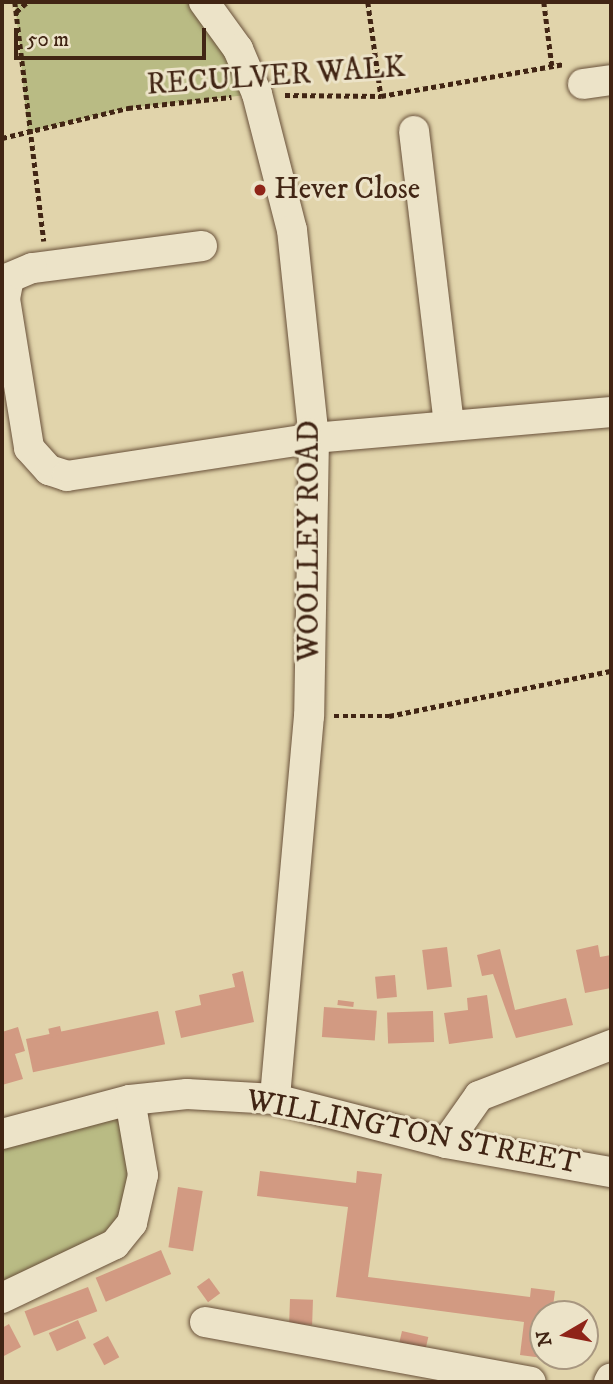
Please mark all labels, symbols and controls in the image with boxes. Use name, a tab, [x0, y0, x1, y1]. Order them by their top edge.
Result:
scale bar	[18, 14, 210, 58]
text: 50 m	[27, 27, 69, 53]
street label: RECULVER WALK	[145, 50, 407, 104]
place label: Hever Close	[274, 172, 420, 208]
marker: Hever Close	[252, 182, 268, 198]
street label: WOOLLEY ROAD	[292, 420, 328, 662]
street label: WILLINGTON STREET	[243, 1083, 583, 1183]
north arrow	[529, 1300, 599, 1370]
text: N	[532, 1329, 557, 1348]

